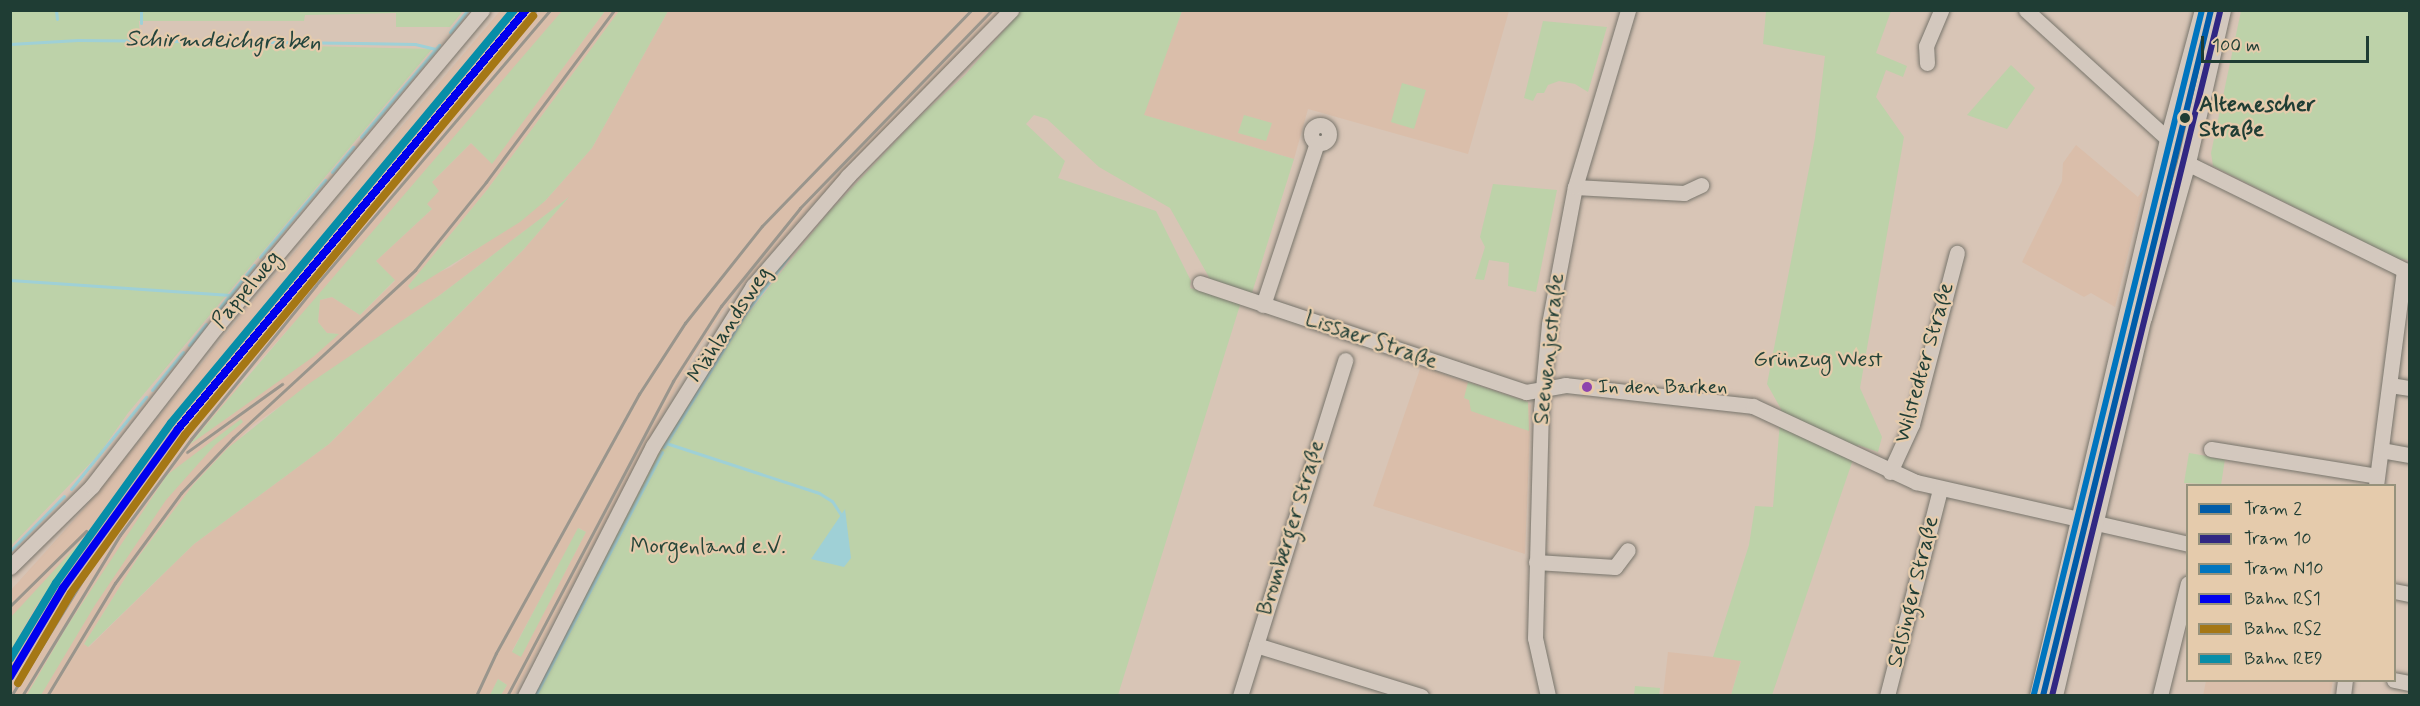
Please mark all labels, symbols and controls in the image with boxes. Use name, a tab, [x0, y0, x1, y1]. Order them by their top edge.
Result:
scale bar	[2204, 24, 2372, 62]
water label: Schirmdeichgraben	[125, 25, 321, 57]
text: 100 m	[2212, 34, 2260, 58]
place label: Altenescher Straße	[2199, 92, 2316, 144]
marker: Altenescher Straße	[2176, 109, 2194, 127]
street label: Pappelweg	[207, 246, 287, 334]
street label: Mählandsweg	[683, 262, 777, 388]
street label: Seewenjestraße	[1529, 272, 1571, 426]
street label: Wilstedter Straße	[1889, 280, 1961, 446]
street label: Lissaer Straße	[1301, 306, 1441, 376]
park label: Grünzug West	[1753, 348, 1883, 374]
place label: In den Barken	[1598, 375, 1720, 399]
marker: In den Barken	[1581, 381, 1593, 393]
street label: Bromberger Straße	[1253, 437, 1331, 619]
legend	[2186, 484, 2396, 682]
text: Tram 2	[2244, 497, 2302, 521]
street label: Selsinger Straße	[1882, 514, 1946, 670]
text: Tram 10	[2244, 527, 2311, 551]
park label: Morgenland e.V.	[630, 535, 786, 561]
text: Tram N10	[2244, 557, 2323, 581]
text: Bahn RS1	[2244, 587, 2321, 611]
text: Bahn RS2	[2244, 617, 2322, 641]
text: Bahn RE9	[2244, 647, 2323, 671]

